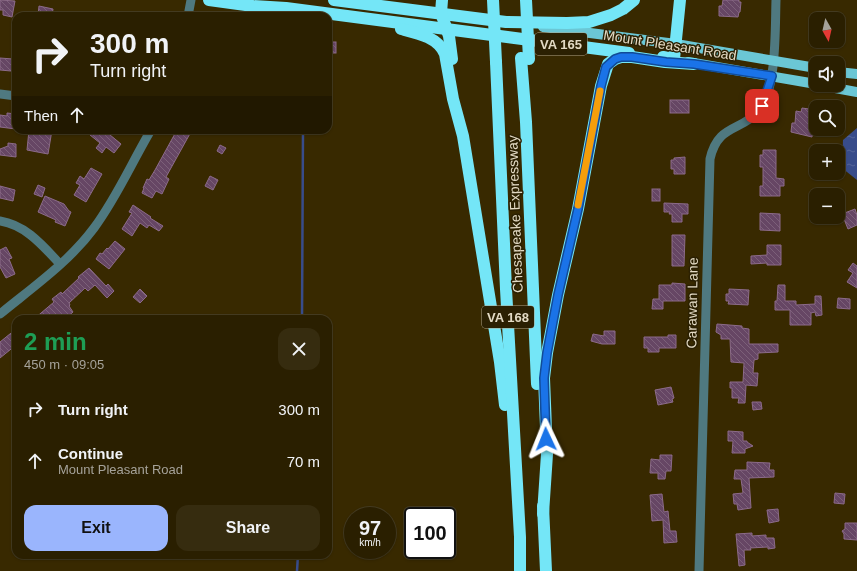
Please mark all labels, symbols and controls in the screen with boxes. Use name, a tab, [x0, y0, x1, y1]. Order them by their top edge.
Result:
north arrow	[809, 12, 845, 48]
map controls	[809, 12, 845, 224]
street label: Mount Pleasant Road	[602, 27, 738, 63]
icon: right	[24, 28, 76, 80]
text: 300 m	[90, 28, 169, 59]
road number: VA 165	[535, 33, 587, 55]
button: sound	[809, 56, 845, 92]
text: Turn right	[90, 61, 166, 81]
pin	[745, 89, 779, 123]
icon: arrive	[751, 95, 773, 117]
button: search	[809, 100, 845, 136]
icon: ahead	[66, 104, 88, 126]
text: Then	[24, 107, 58, 124]
street label: Chesapeake Expressway	[504, 135, 526, 293]
button: +	[809, 144, 845, 180]
button: −	[809, 188, 845, 224]
street label: Carawan Lane	[683, 257, 701, 349]
road number: VA 168	[482, 306, 534, 328]
text: 2 min	[24, 328, 87, 355]
button: close	[278, 328, 320, 370]
text: 450 m · 09:05	[24, 357, 104, 372]
icon: right	[24, 398, 46, 420]
text: Turn right	[58, 401, 128, 418]
text: 300 m	[278, 401, 320, 418]
position arrow	[525, 418, 567, 460]
text: Continue	[58, 445, 123, 462]
icon: ahead	[24, 450, 46, 472]
text: 70 m	[287, 453, 320, 470]
text: Mount Pleasant Road	[58, 462, 183, 477]
button: Exit	[24, 505, 168, 551]
button: Share	[176, 505, 320, 551]
speed limit sign: 100	[404, 507, 456, 559]
text: 97	[359, 517, 381, 539]
text: km/h	[359, 537, 381, 548]

